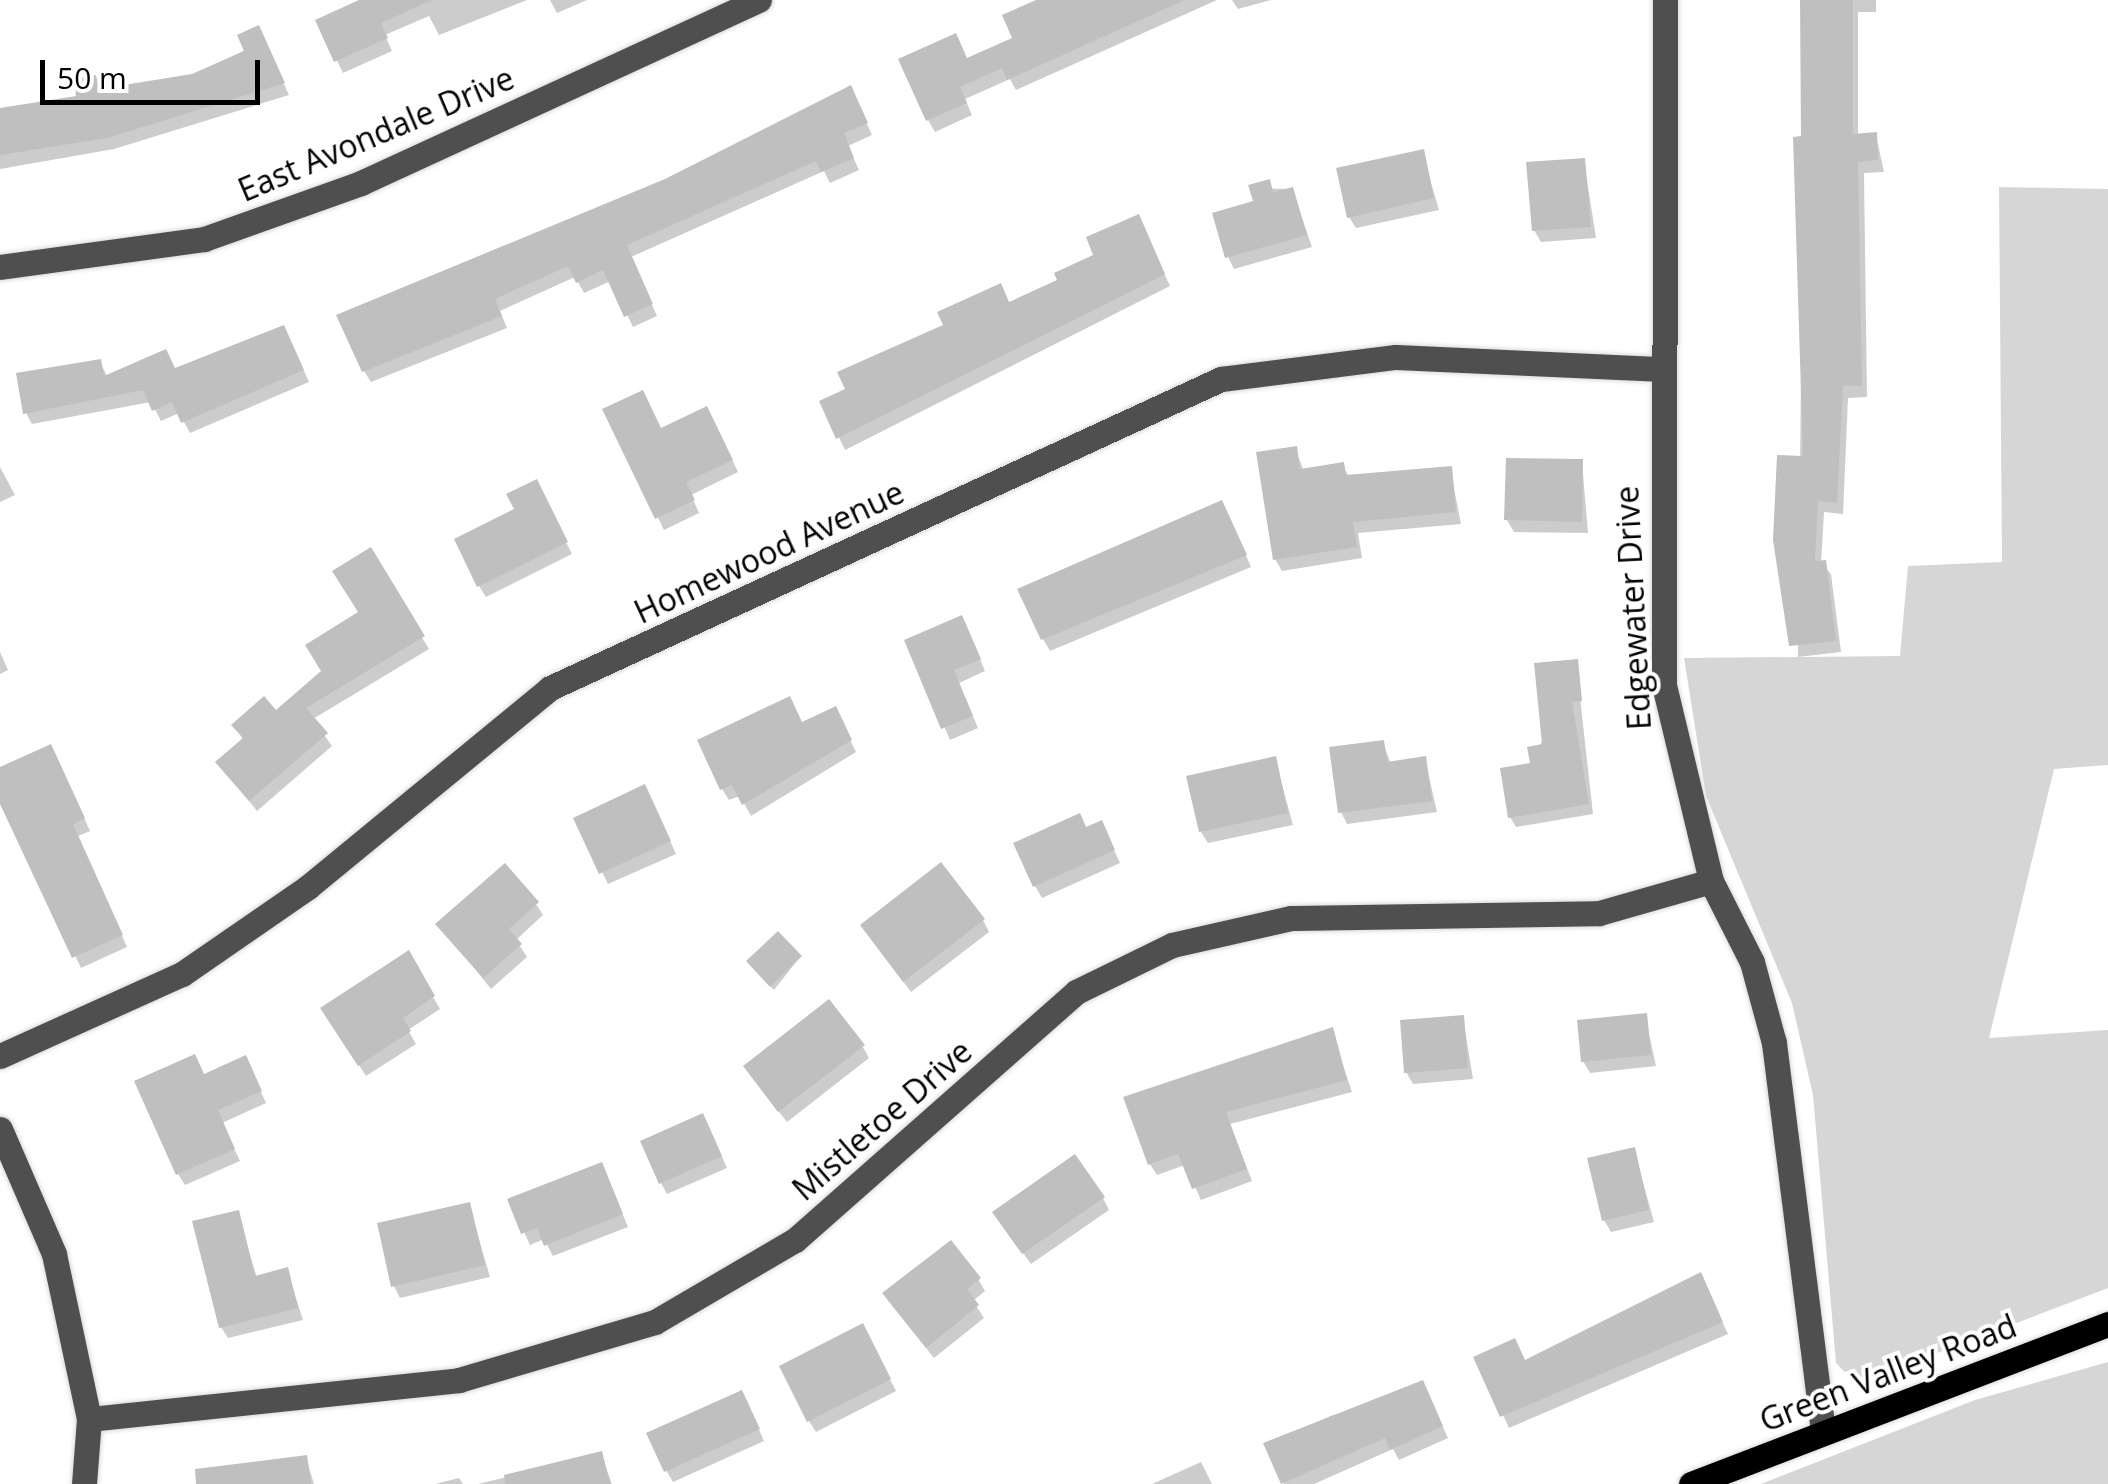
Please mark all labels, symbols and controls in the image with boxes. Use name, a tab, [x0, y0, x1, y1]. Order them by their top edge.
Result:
scale bar	[45, 40, 265, 102]
text: 50 m	[57, 57, 127, 98]
street label: East Avondale Drive	[232, 59, 520, 209]
street label: Homewood Avenue	[628, 473, 910, 631]
street label: Edgewater Drive	[1607, 485, 1659, 731]
street label: Mistletoe Drive	[785, 1032, 979, 1208]
street label: Green Valley Road	[1754, 1306, 2022, 1440]

